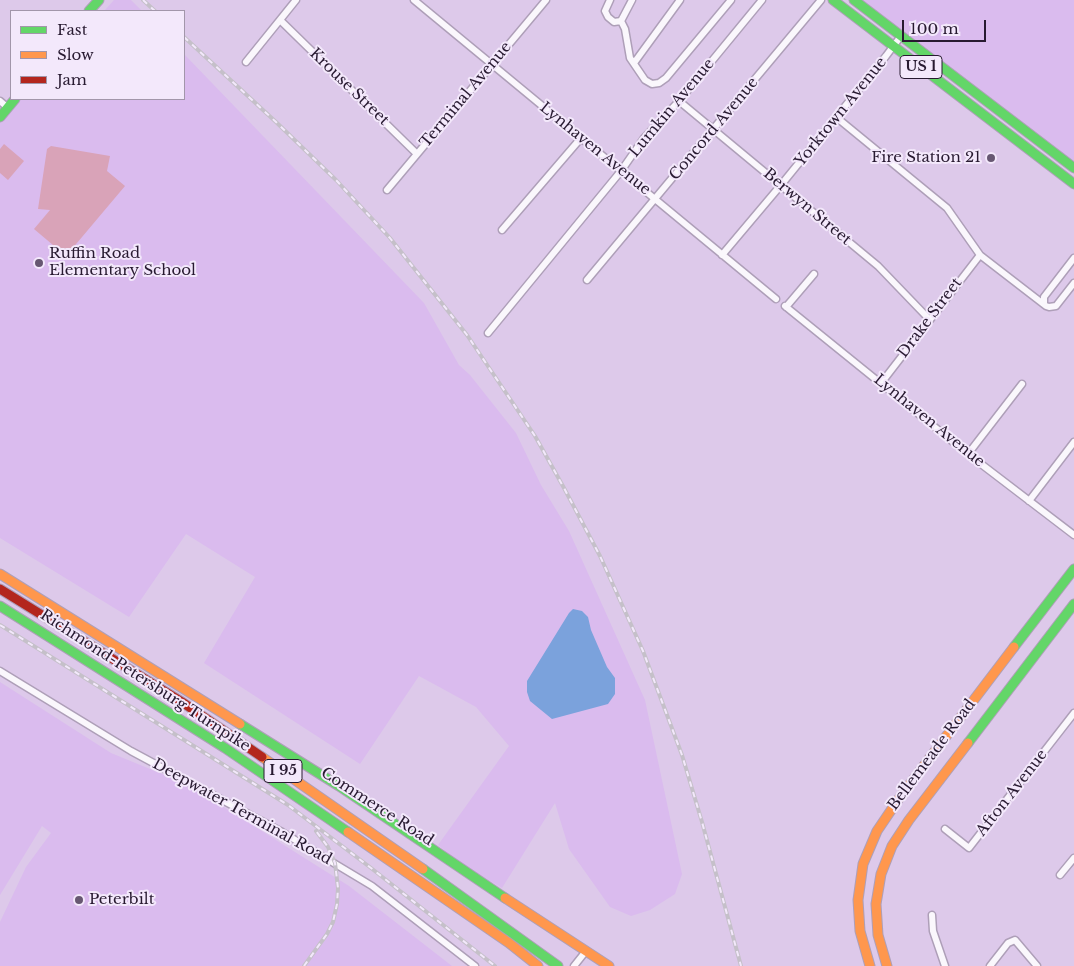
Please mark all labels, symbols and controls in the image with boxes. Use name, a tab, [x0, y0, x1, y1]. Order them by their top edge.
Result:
legend	[10, 10, 185, 100]
scale bar	[904, 10, 988, 42]
text: 100 m	[910, 19, 959, 38]
text: Fast	[57, 20, 87, 39]
street label: Terminal Avenue	[417, 39, 515, 151]
text: Slow	[57, 45, 94, 64]
street label: Krouse Street	[306, 45, 392, 129]
street label: Yorktown Avenue	[791, 54, 891, 170]
street label: Lumkin Avenue	[626, 55, 718, 161]
road number: US 1	[900, 56, 942, 78]
text: Jam	[57, 70, 87, 89]
street label: Concord Avenue	[666, 74, 762, 184]
street label: Lynhaven Avenue	[536, 99, 654, 199]
place label: Fire Station 21	[871, 149, 981, 167]
marker: Fire Station 21	[985, 152, 997, 164]
street label: Berwyn Street	[759, 165, 855, 249]
place label: Ruffin Road Elementary School	[49, 245, 196, 280]
marker: Ruffin Road Elementary School	[33, 257, 45, 269]
street label: Drake Street	[894, 274, 966, 362]
street label: Lynhaven Avenue	[870, 371, 988, 471]
street label: Richmond-Petersburg Turnpike	[37, 606, 253, 756]
street label: Bellemeade Road	[884, 696, 980, 814]
street label: Afton Avenue	[973, 746, 1051, 840]
street label: Deepwater Terminal Road	[149, 755, 335, 869]
road number: I 95	[264, 759, 302, 782]
street label: Commerce Road	[317, 764, 437, 850]
place label: Peterbilt	[89, 891, 154, 909]
marker: Peterbilt	[73, 894, 85, 906]

